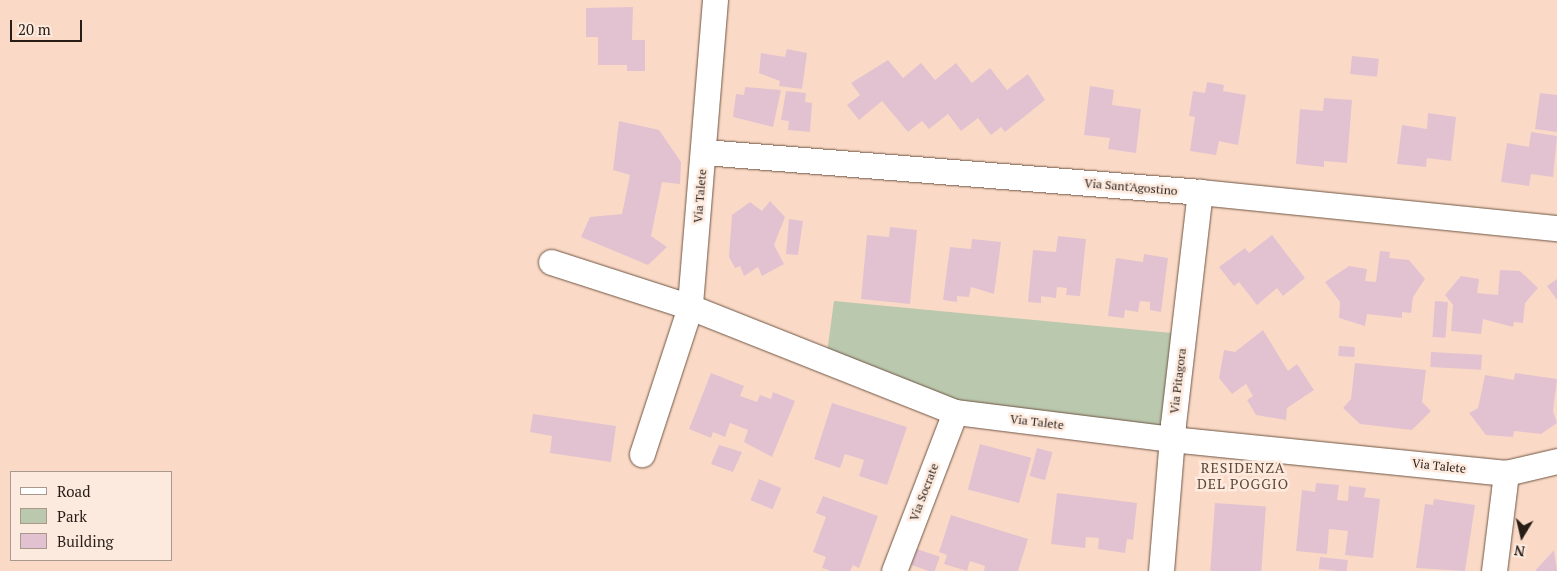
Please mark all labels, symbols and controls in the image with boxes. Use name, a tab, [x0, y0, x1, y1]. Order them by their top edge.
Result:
scale bar	[12, 10, 85, 42]
text: 20 m	[18, 19, 51, 39]
street label: Via Talete	[690, 168, 710, 224]
street label: Via Sant'Agostino	[1084, 176, 1178, 198]
street label: Via Pitagora	[1167, 348, 1189, 414]
street label: Via Talete	[1009, 412, 1065, 432]
street label: Via Talete	[1411, 456, 1467, 476]
district label: RESIDENZA DEL POGGIO	[1196, 460, 1290, 492]
street label: Via Socrate	[906, 461, 942, 523]
legend	[10, 471, 172, 561]
text: Road	[57, 481, 90, 501]
text: Park	[57, 506, 87, 526]
north arrow	[1497, 511, 1547, 561]
text: Building	[57, 531, 114, 551]
text: N	[1513, 541, 1526, 562]

